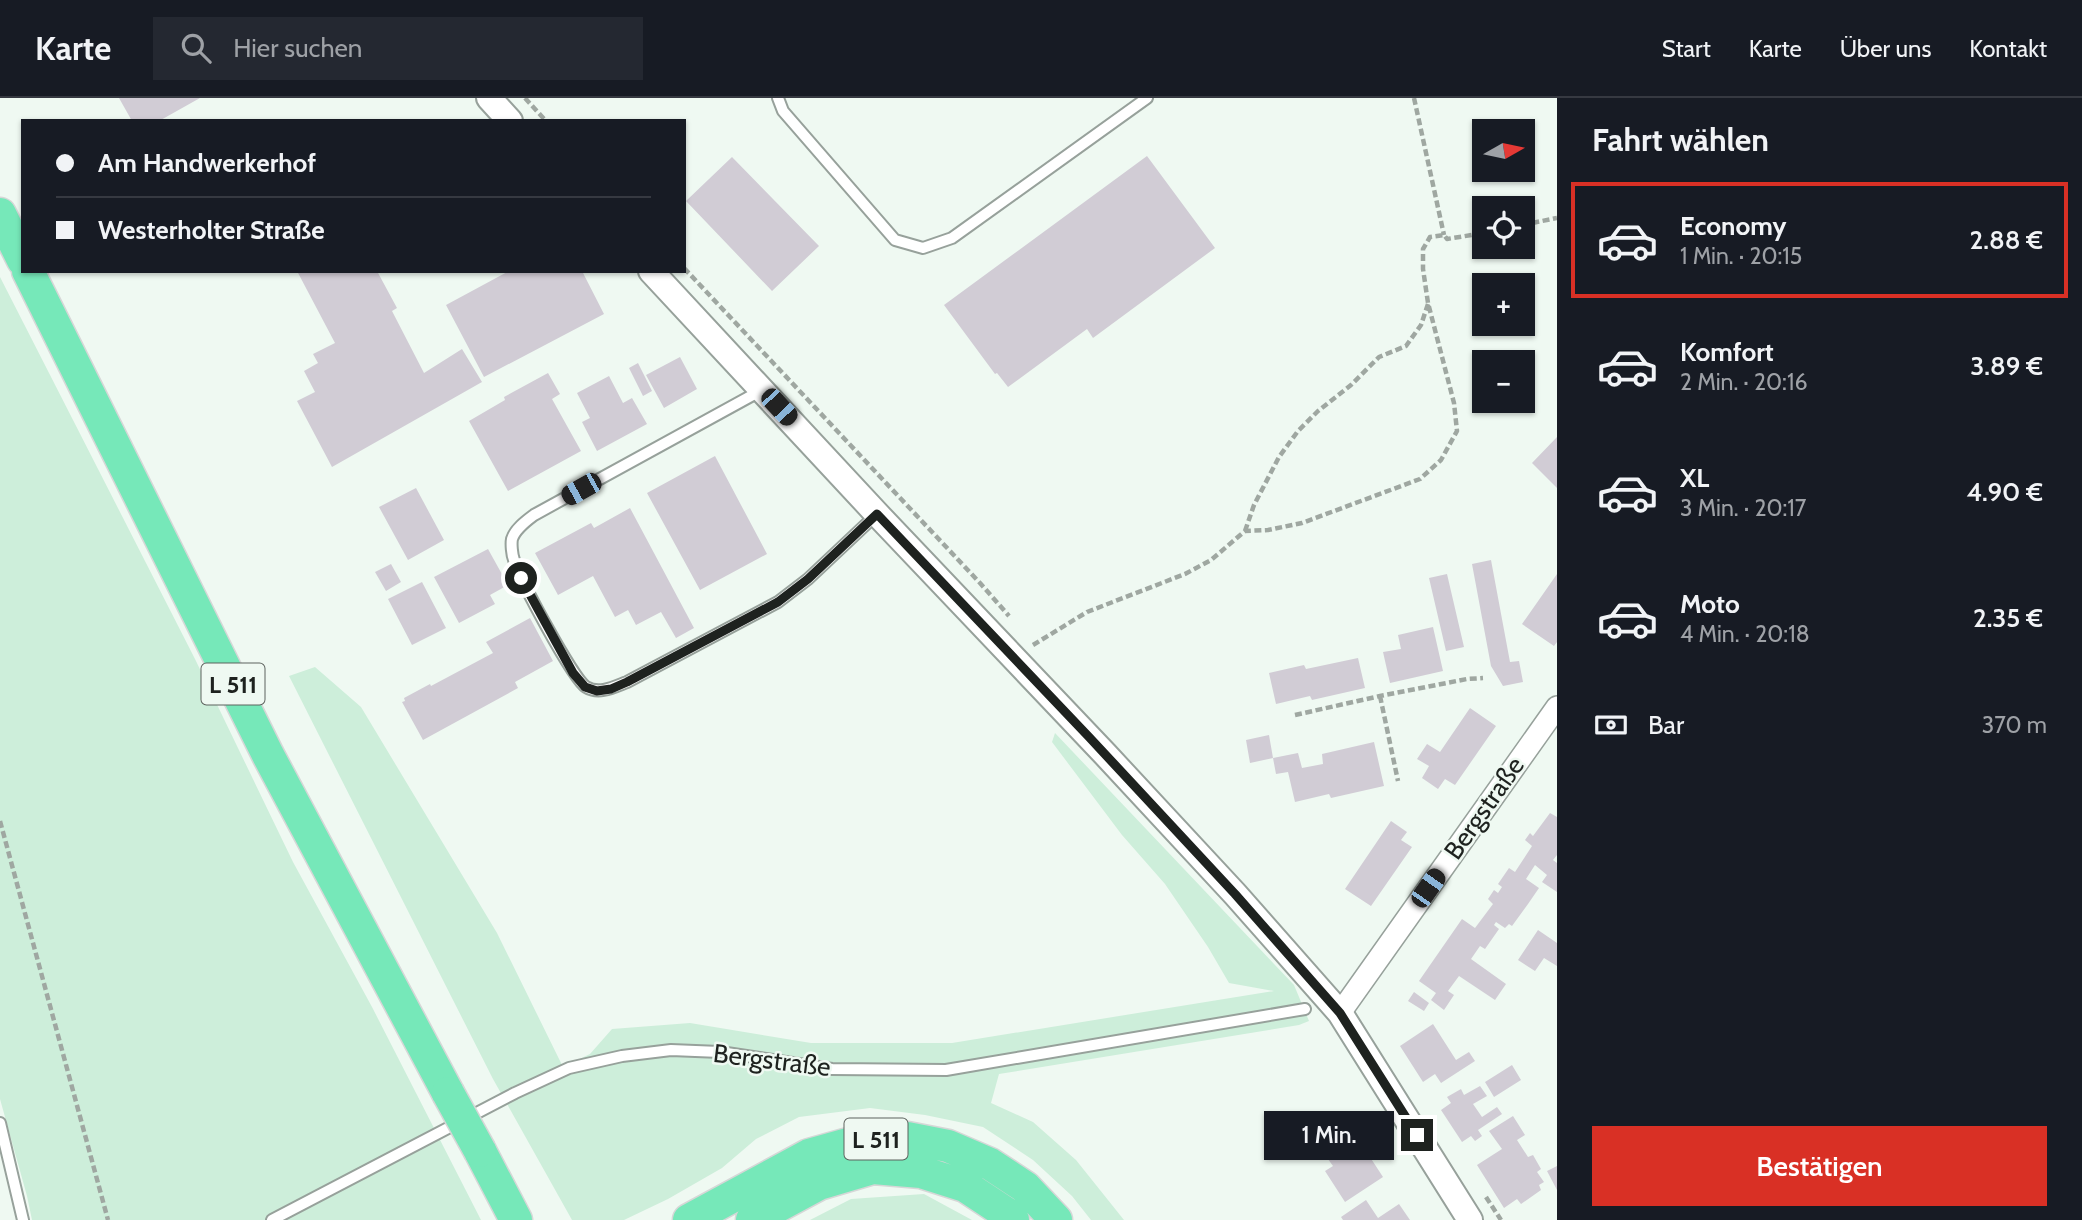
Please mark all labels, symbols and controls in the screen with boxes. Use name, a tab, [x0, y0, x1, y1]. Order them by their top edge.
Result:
search box	[153, 17, 643, 80]
text: Karte	[35, 28, 111, 68]
icon: search	[177, 29, 215, 67]
text: Hier suchen	[233, 32, 362, 64]
text: Start	[1662, 34, 1711, 63]
text: Karte	[1749, 34, 1802, 63]
text: Über uns	[1840, 34, 1931, 63]
text: Kontakt	[1969, 34, 2047, 63]
north arrow	[1472, 119, 1535, 182]
map controls	[1472, 119, 1535, 413]
text: Fahrt wählen	[1592, 120, 1769, 159]
text: Am Handwerkerhof	[98, 147, 316, 179]
button: locate	[1472, 196, 1535, 259]
icon: car	[1596, 209, 1659, 272]
text: Economy	[1680, 210, 1786, 242]
text: Westerholter Straße	[98, 214, 325, 246]
text: 2.88 €	[1970, 224, 2043, 256]
text: 1 Min. · 20:15	[1680, 242, 1802, 270]
button: +	[1472, 273, 1535, 336]
icon: car	[1596, 335, 1659, 398]
text: Komfort	[1680, 336, 1774, 368]
button: −	[1472, 350, 1535, 413]
text: 3.89 €	[1970, 350, 2043, 382]
text: 2 Min. · 20:16	[1680, 368, 1807, 396]
car	[757, 384, 802, 430]
icon: car	[1596, 461, 1659, 524]
text: XL	[1680, 462, 1709, 494]
car	[558, 470, 605, 508]
text: 4.90 €	[1966, 476, 2043, 508]
text: 3 Min. · 20:17	[1680, 494, 1806, 522]
route start	[505, 562, 537, 594]
icon: car	[1596, 587, 1659, 650]
text: Moto	[1680, 588, 1740, 620]
text: 2.35 €	[1973, 602, 2043, 634]
text: 4 Min. · 20:18	[1680, 620, 1810, 648]
road number: L 511	[202, 664, 264, 704]
icon: cash	[1592, 706, 1630, 744]
text: Bar	[1648, 709, 1684, 741]
text: 370 m	[1982, 711, 2047, 739]
street label: Bergstraße	[1437, 750, 1531, 866]
car	[1408, 865, 1449, 911]
street label: Bergstraße	[711, 1037, 833, 1083]
callout: 1 Min.	[1263, 1110, 1392, 1160]
road number: L 511	[844, 1119, 908, 1160]
route end	[1401, 1119, 1433, 1151]
text: 1 Min.	[1301, 1121, 1357, 1149]
button: Bestätigen	[1592, 1126, 2047, 1206]

